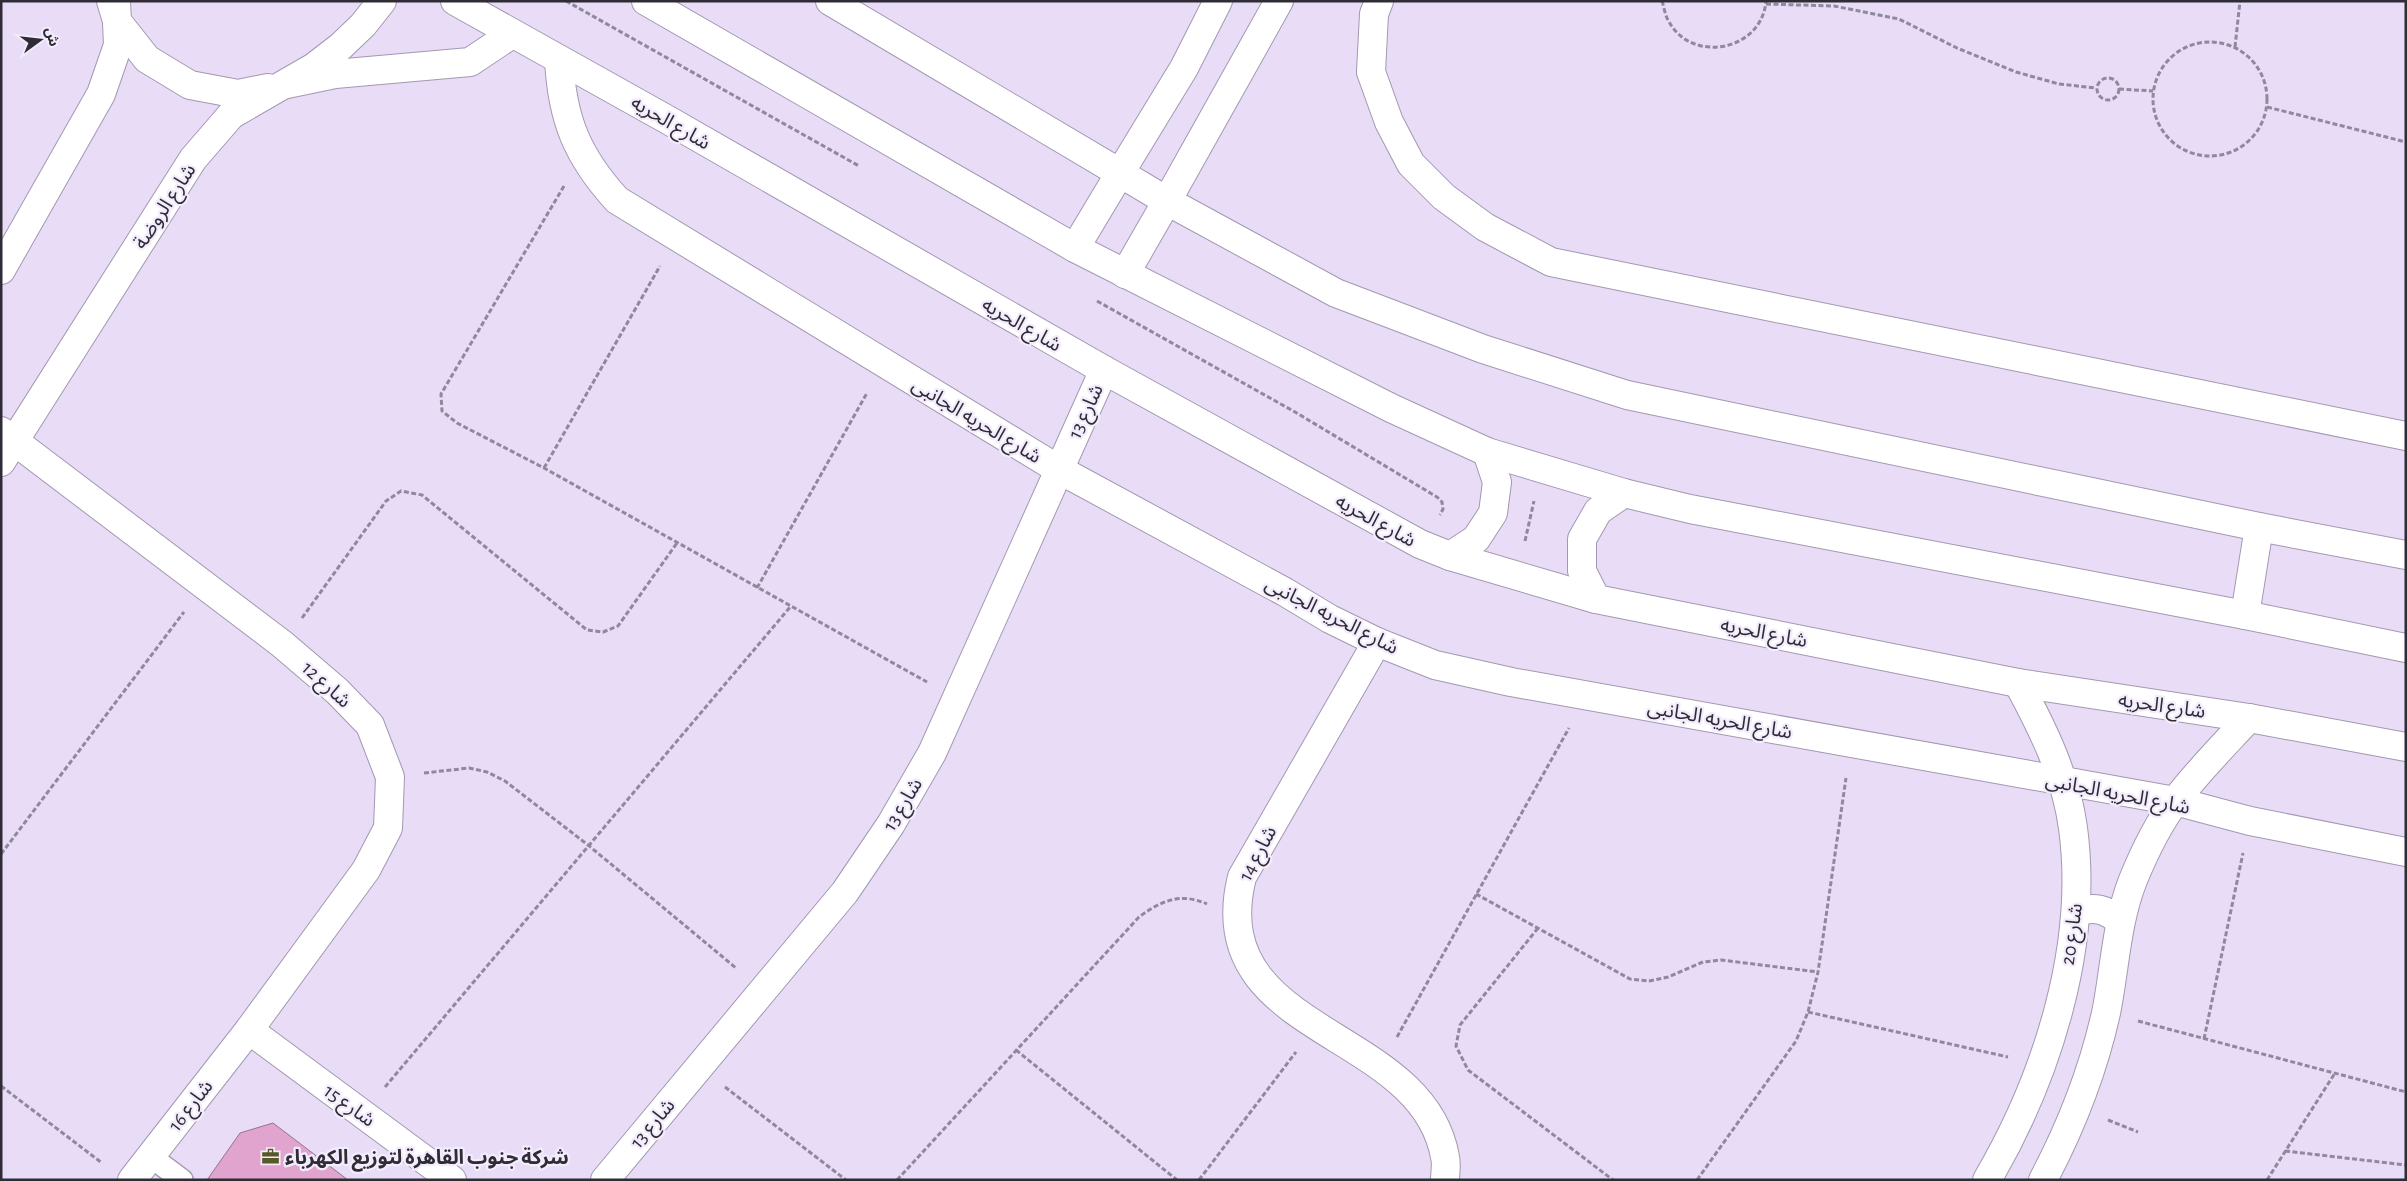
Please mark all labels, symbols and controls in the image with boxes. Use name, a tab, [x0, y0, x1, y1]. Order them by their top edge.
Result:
north arrow	[15, 15, 65, 65]
text: ش	[42, 26, 61, 48]
street label: شارع الحريه	[625, 92, 714, 157]
street label: شارع الروضة	[130, 160, 203, 255]
street label: شارع الحريه	[976, 294, 1065, 359]
street label: شارع الحريه الجانبى	[906, 374, 1045, 471]
street label: شارع 13	[1065, 381, 1111, 443]
street label: شارع الحريه	[1330, 491, 1419, 554]
street label: شارع الحريه الجانبى	[1260, 574, 1401, 662]
street label: شارع الحريه	[1718, 615, 1809, 655]
street label: شارع 12	[295, 658, 355, 715]
street label: شارع الحريه	[2116, 690, 2207, 726]
street label: شارع الحريه الجانبى	[1645, 697, 1794, 747]
street label: شارع الحريه الجانبى	[2043, 770, 2192, 822]
street label: شارع 13	[880, 775, 930, 836]
street label: شارع 14	[1235, 823, 1284, 886]
street label: شارع 20	[2058, 902, 2090, 967]
street label: شارع 16	[165, 1076, 220, 1137]
street label: شارع 15	[318, 1081, 379, 1134]
street label: شارع 13	[627, 1095, 682, 1155]
office icon: شركة جنوب القاهرة لتوزيع الكهرباء	[261, 1147, 281, 1167]
place label: شركة جنوب القاهرة لتوزيع الكهرباء	[285, 1147, 569, 1172]

